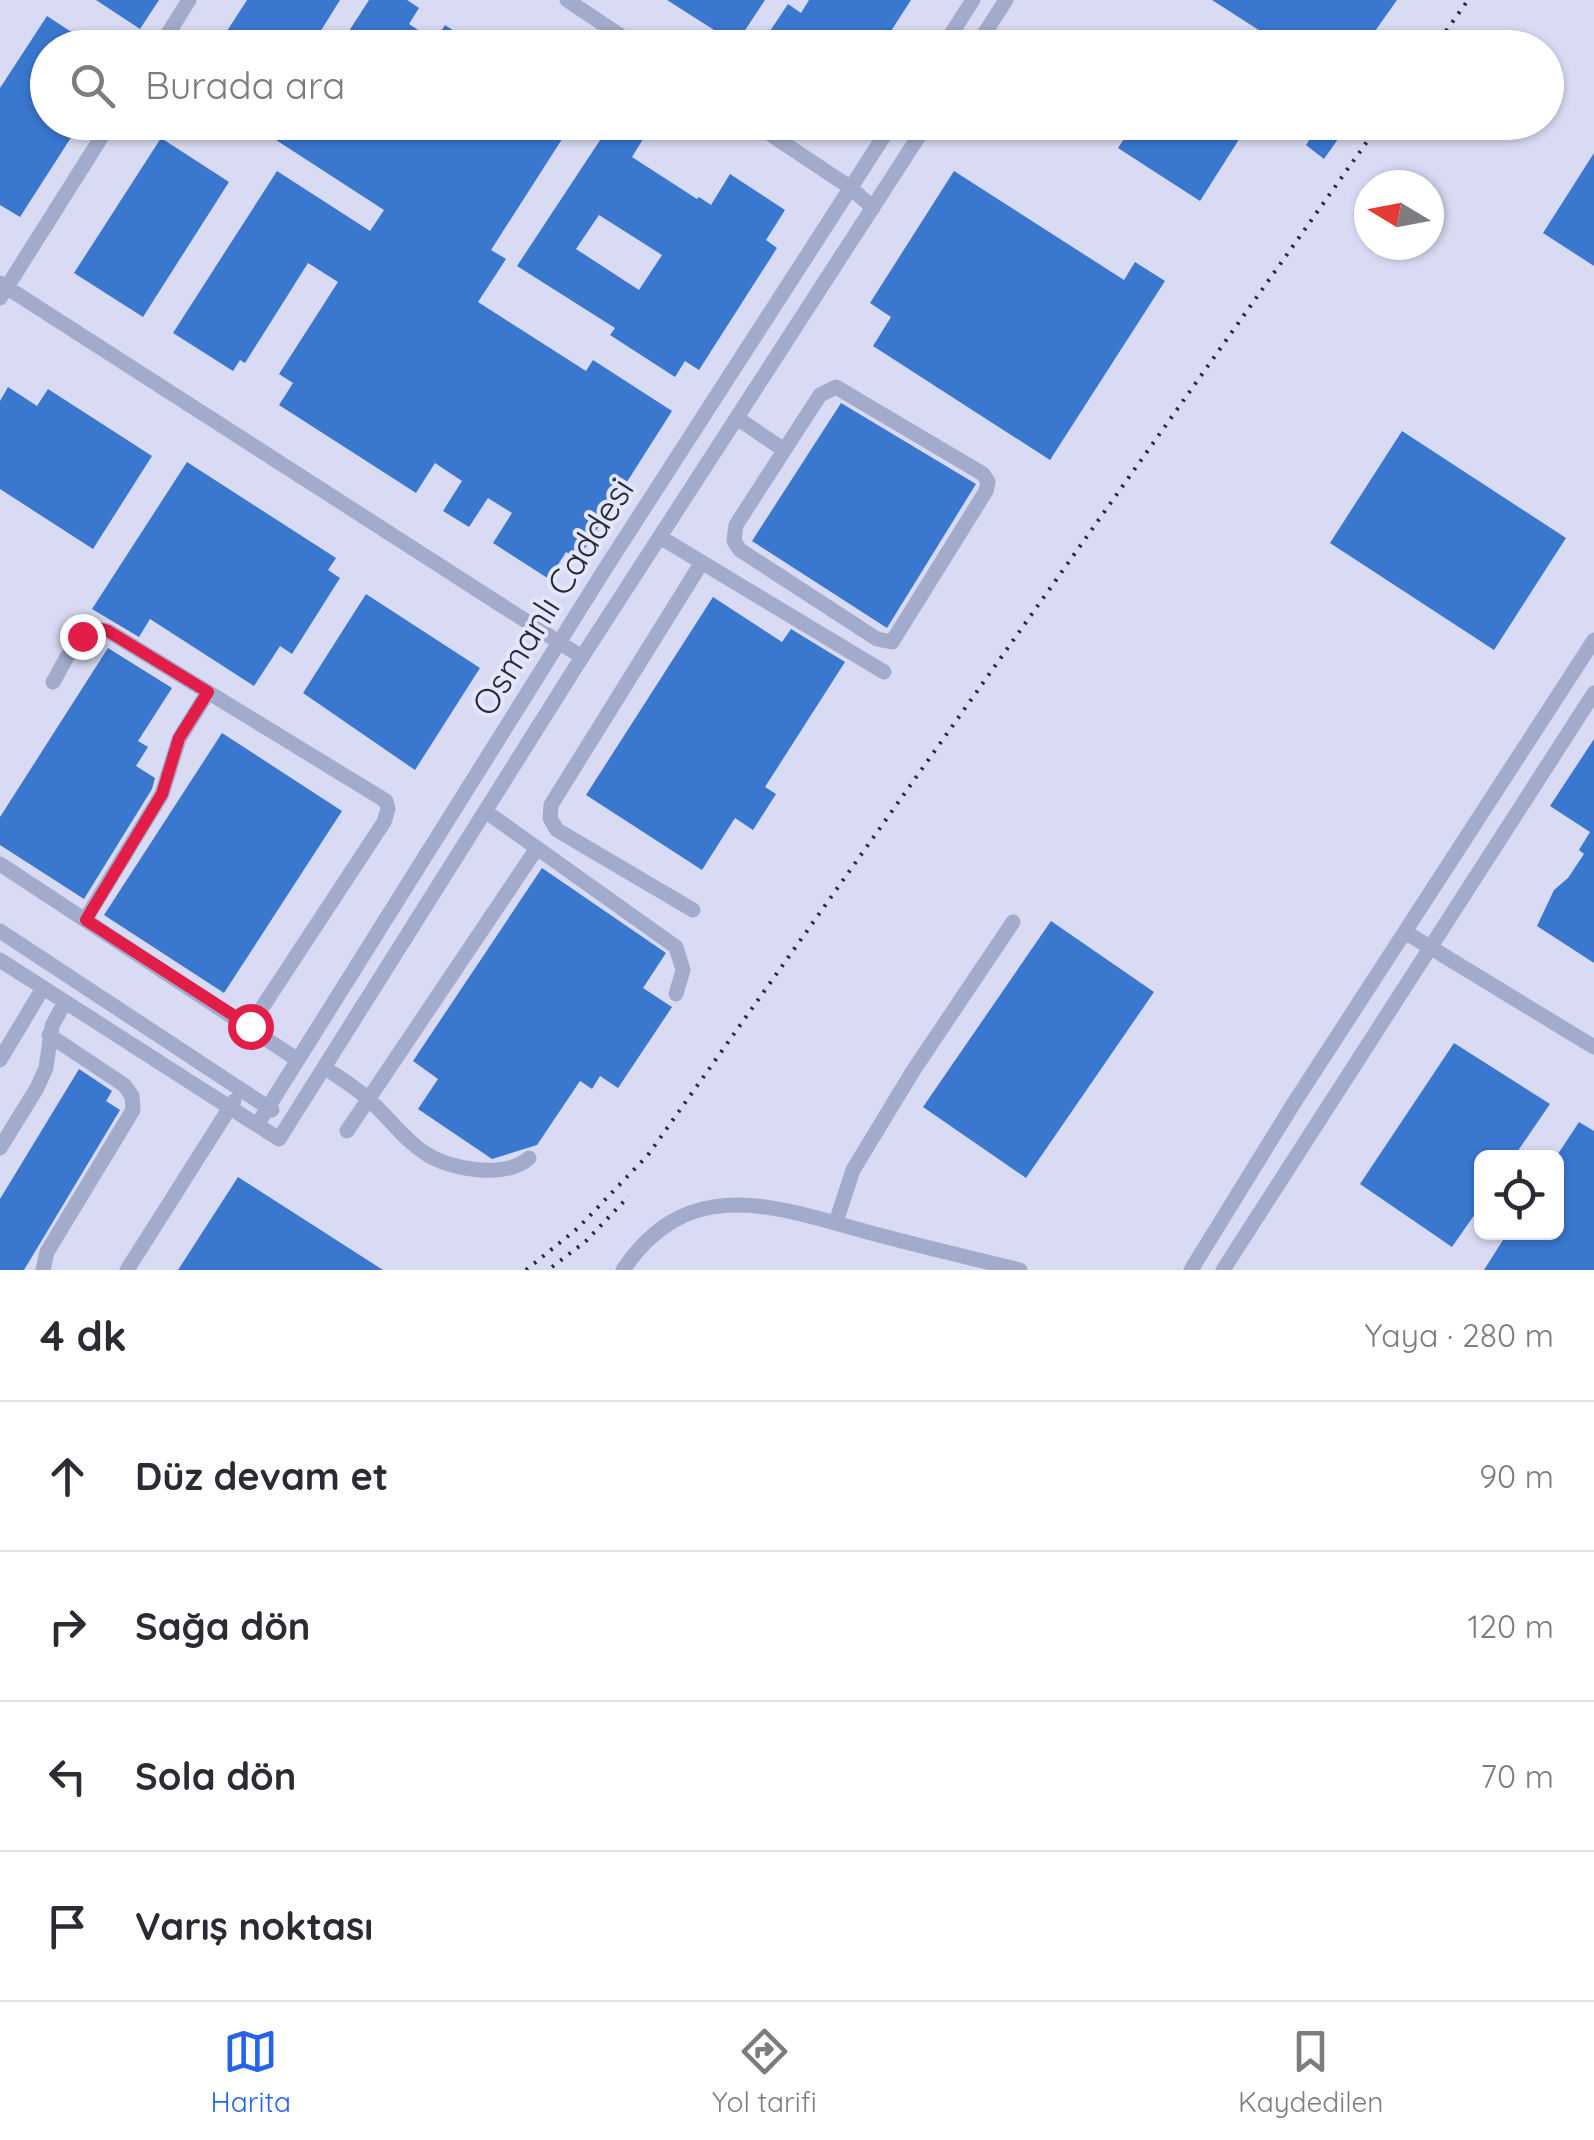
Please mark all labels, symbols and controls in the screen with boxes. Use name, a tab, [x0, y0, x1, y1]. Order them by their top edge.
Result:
search box	[30, 30, 1564, 140]
icon: search	[65, 58, 120, 113]
text: Burada ara	[145, 61, 345, 109]
north arrow	[1354, 170, 1444, 260]
street label: Osmanlı Caddesi	[461, 470, 643, 723]
route end	[60, 614, 106, 660]
route start	[228, 1004, 274, 1050]
map controls	[1474, 1150, 1564, 1240]
button: locate	[1474, 1150, 1564, 1240]
text: 4 dk	[40, 1309, 127, 1362]
text: Yaya · 280 m	[1364, 1315, 1554, 1355]
icon: ahead	[40, 1449, 95, 1504]
text: Düz devam et	[135, 1452, 388, 1500]
text: 90 m	[1479, 1456, 1554, 1496]
icon: right	[40, 1599, 95, 1654]
text: Sağa dön	[135, 1602, 311, 1650]
text: 120 m	[1467, 1606, 1554, 1646]
icon: left	[40, 1749, 95, 1804]
text: Sola dön	[135, 1752, 296, 1800]
text: 70 m	[1481, 1756, 1554, 1796]
icon: arrive	[40, 1899, 95, 1954]
text: Varış noktası	[135, 1902, 373, 1950]
tab: Harita	[211, 2024, 291, 2119]
tab: Yol tarifi	[712, 2024, 817, 2119]
tab: Kaydedilen	[1238, 2024, 1383, 2119]

